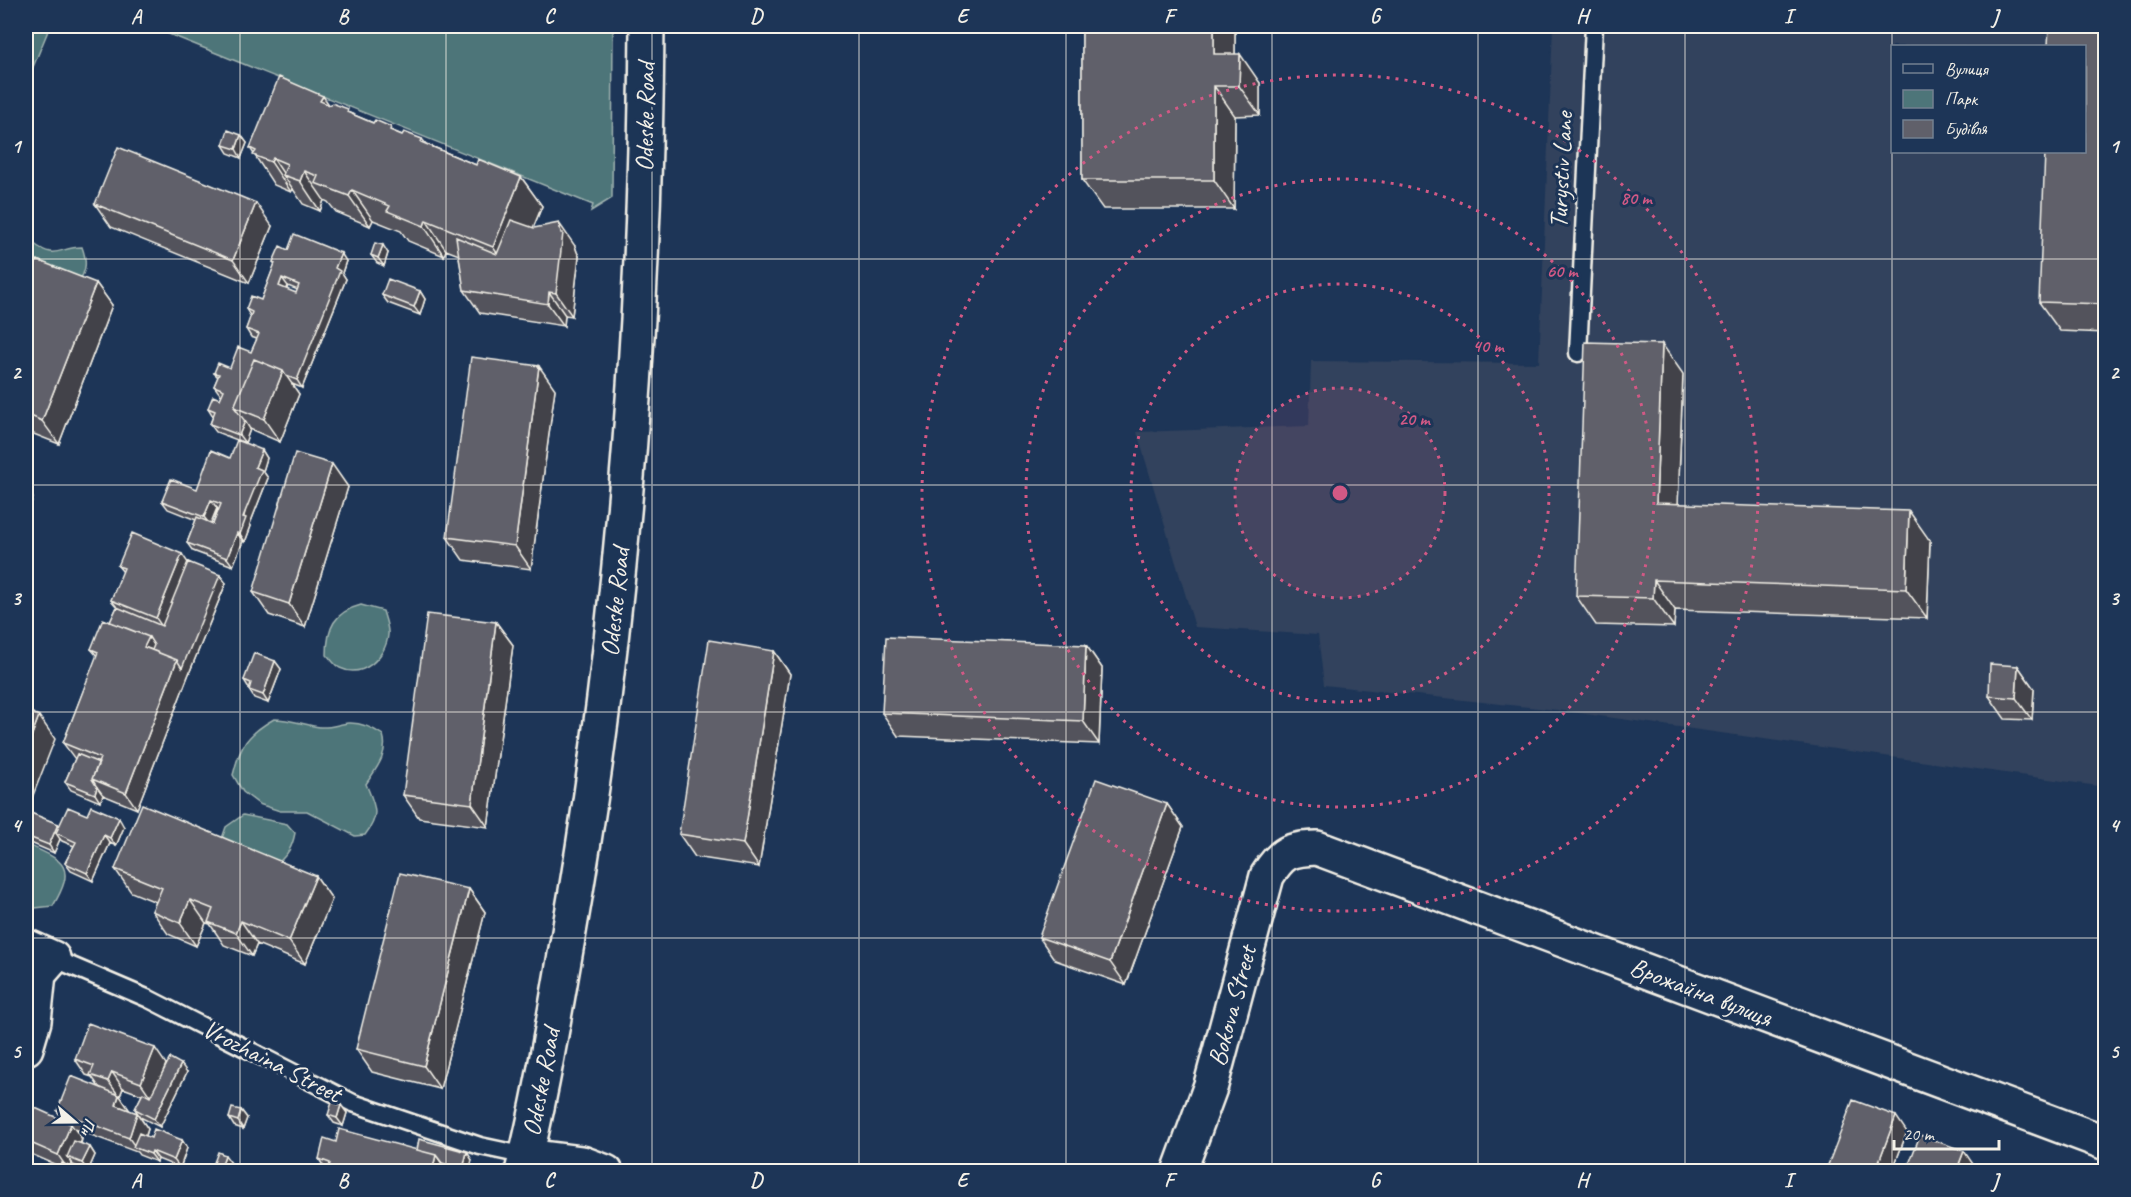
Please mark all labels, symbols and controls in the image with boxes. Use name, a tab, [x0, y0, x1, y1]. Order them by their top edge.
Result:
text: A	[131, 4, 143, 29]
text: B	[338, 4, 350, 29]
text: C	[544, 4, 556, 29]
text: D	[750, 4, 764, 29]
text: E	[957, 4, 971, 29]
text: F	[1164, 4, 1178, 29]
text: G	[1370, 4, 1383, 29]
text: H	[1576, 4, 1591, 29]
text: I	[1784, 4, 1797, 29]
text: J	[1990, 4, 2002, 29]
legend	[1891, 45, 2086, 153]
street label: Odeske Road	[628, 58, 663, 172]
text: Вулиця	[1945, 58, 1989, 80]
text: Парк	[1945, 88, 1979, 110]
street label: Turystiv Lane	[1541, 108, 1581, 229]
text: Будівля	[1945, 118, 1988, 140]
text: 1	[12, 134, 23, 159]
text: 1	[2110, 134, 2121, 159]
text: 80 m	[1621, 187, 1653, 209]
text: 60 m	[1546, 260, 1579, 282]
text: 40 m	[1473, 335, 1505, 357]
text: 2	[12, 360, 23, 385]
text: 2	[2110, 360, 2121, 385]
text: 20 m	[1399, 408, 1431, 430]
centre of rings	[1330, 483, 1350, 503]
street label: Odeske Road	[593, 542, 638, 658]
text: 3	[12, 586, 23, 611]
text: 3	[2110, 586, 2121, 611]
text: 4	[12, 813, 24, 838]
text: 4	[2110, 813, 2122, 838]
street label: Bokova Street	[1200, 940, 1264, 1070]
street label: Врожайна вулиця	[1625, 950, 1778, 1035]
street label: Vrozhaina Street	[197, 1012, 349, 1111]
street label: Odeske Road	[514, 1022, 568, 1139]
text: 5	[12, 1039, 23, 1064]
text: 5	[2110, 1039, 2121, 1064]
north arrow	[45, 1092, 105, 1152]
scale bar	[1894, 1113, 1999, 1151]
text: Пн	[76, 1115, 100, 1139]
text: 20 m	[1903, 1123, 1936, 1145]
text: A	[131, 1168, 143, 1193]
text: B	[338, 1168, 350, 1193]
text: C	[544, 1168, 556, 1193]
text: D	[750, 1168, 764, 1193]
text: E	[957, 1168, 971, 1193]
text: F	[1164, 1168, 1178, 1193]
text: G	[1370, 1168, 1383, 1193]
text: H	[1576, 1168, 1591, 1193]
text: I	[1784, 1168, 1797, 1193]
text: J	[1990, 1168, 2002, 1193]

